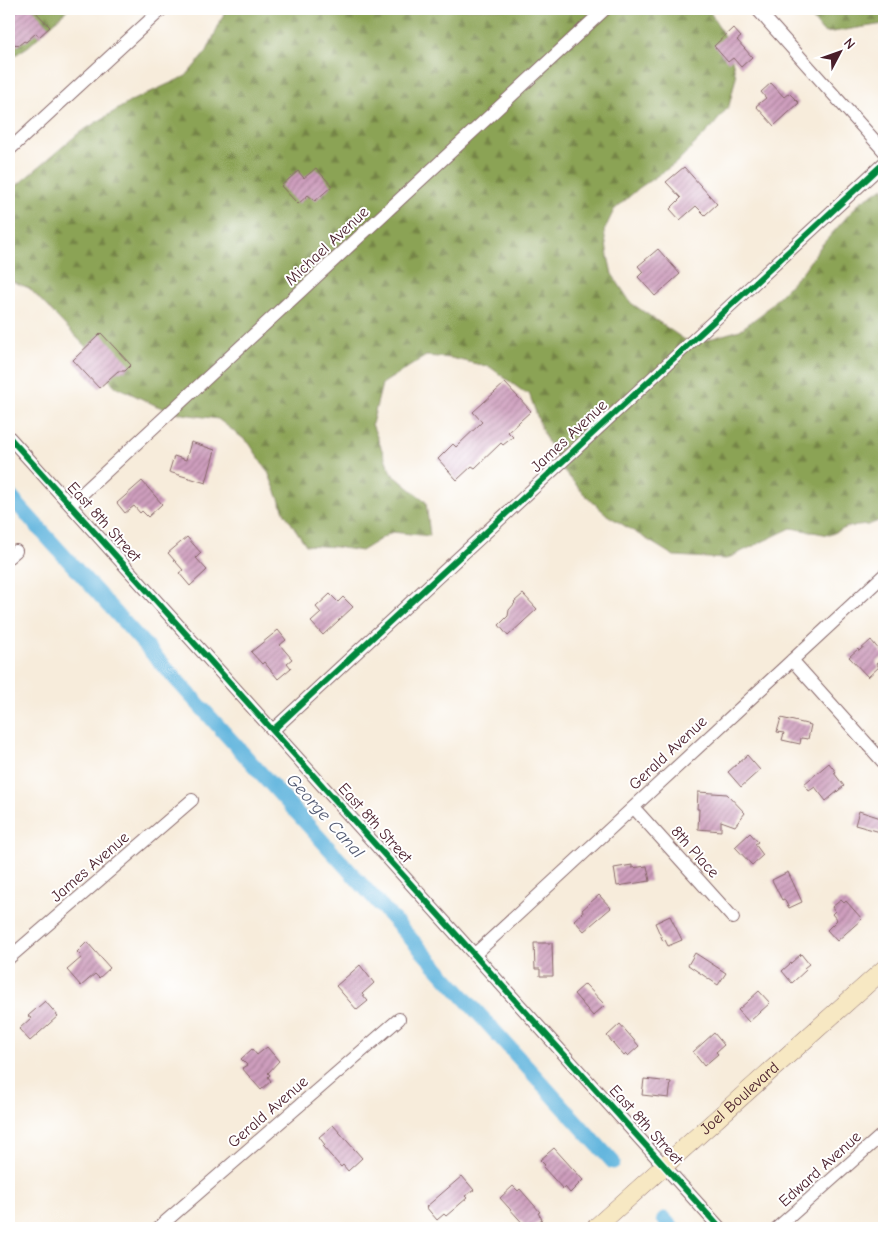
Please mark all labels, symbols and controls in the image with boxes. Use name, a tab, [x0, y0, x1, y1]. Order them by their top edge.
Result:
north arrow	[816, 28, 866, 78]
text: N	[840, 35, 859, 53]
street label: Michael Avenue	[282, 203, 372, 289]
street label: James Avenue	[527, 396, 611, 476]
street label: East 8th Street	[63, 478, 145, 566]
street label: Gerald Avenue	[625, 712, 711, 794]
water label: George Canal	[282, 770, 369, 863]
street label: East 8th Street	[334, 779, 416, 867]
street label: 8th Place	[667, 822, 723, 882]
street label: James Avenue	[47, 828, 133, 906]
street label: Joel Boulevard	[696, 1059, 783, 1139]
street label: Gerald Avenue	[224, 1072, 312, 1152]
street label: East 8th Street	[605, 1081, 687, 1169]
street label: Edward Avenue	[775, 1127, 865, 1211]

